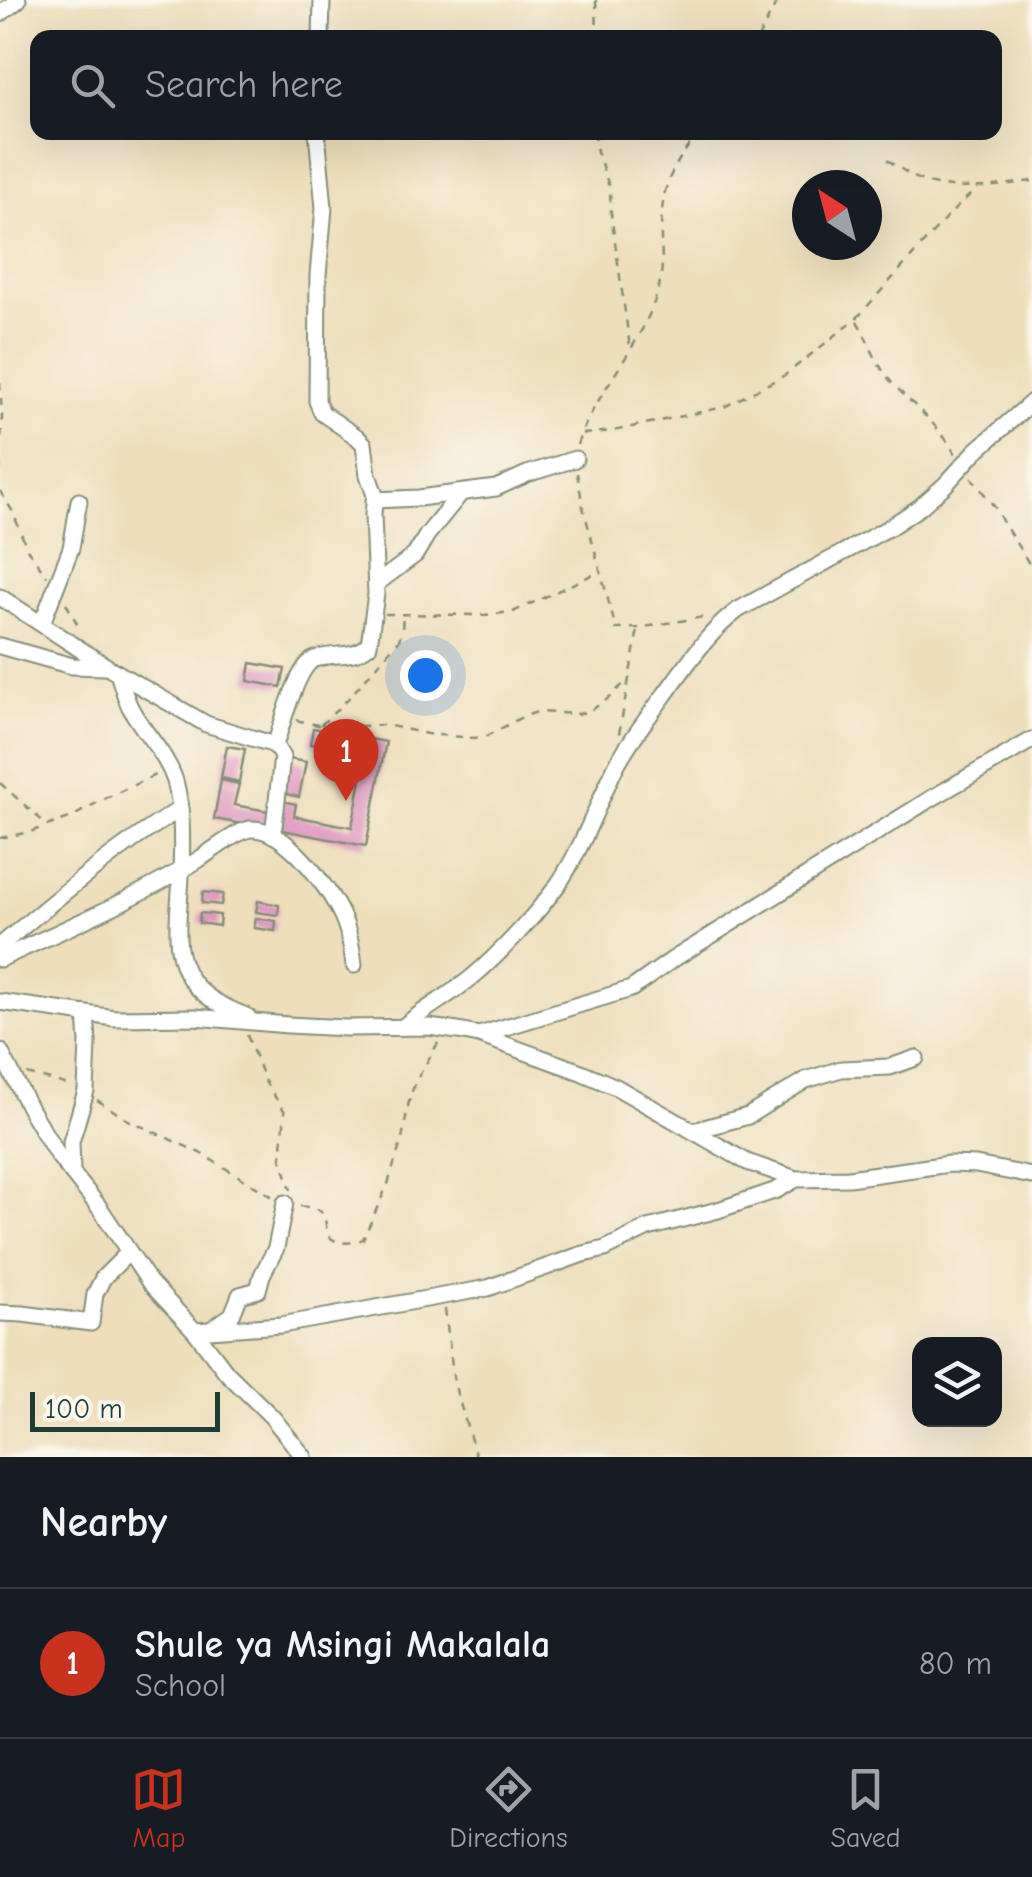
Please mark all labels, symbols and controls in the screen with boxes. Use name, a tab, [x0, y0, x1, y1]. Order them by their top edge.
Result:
search box	[30, 30, 1002, 140]
icon: search	[65, 58, 120, 113]
text: Search here	[145, 63, 343, 107]
north arrow	[792, 170, 882, 260]
your location	[400, 650, 451, 701]
pin: 1	[314, 718, 378, 801]
map controls	[912, 1337, 1002, 1427]
button: layers	[912, 1337, 1002, 1427]
scale bar	[30, 1387, 220, 1432]
text: 100 m	[45, 1393, 123, 1425]
text: Nearby	[40, 1498, 167, 1547]
text: Shule ya Msingi Makalala	[135, 1623, 550, 1667]
text: 1	[66, 1645, 79, 1682]
text: 80 m	[919, 1645, 992, 1682]
text: School	[135, 1667, 226, 1704]
tab: Map	[131, 1762, 186, 1854]
tab: Directions	[449, 1762, 568, 1854]
tab: Saved	[831, 1762, 901, 1854]

